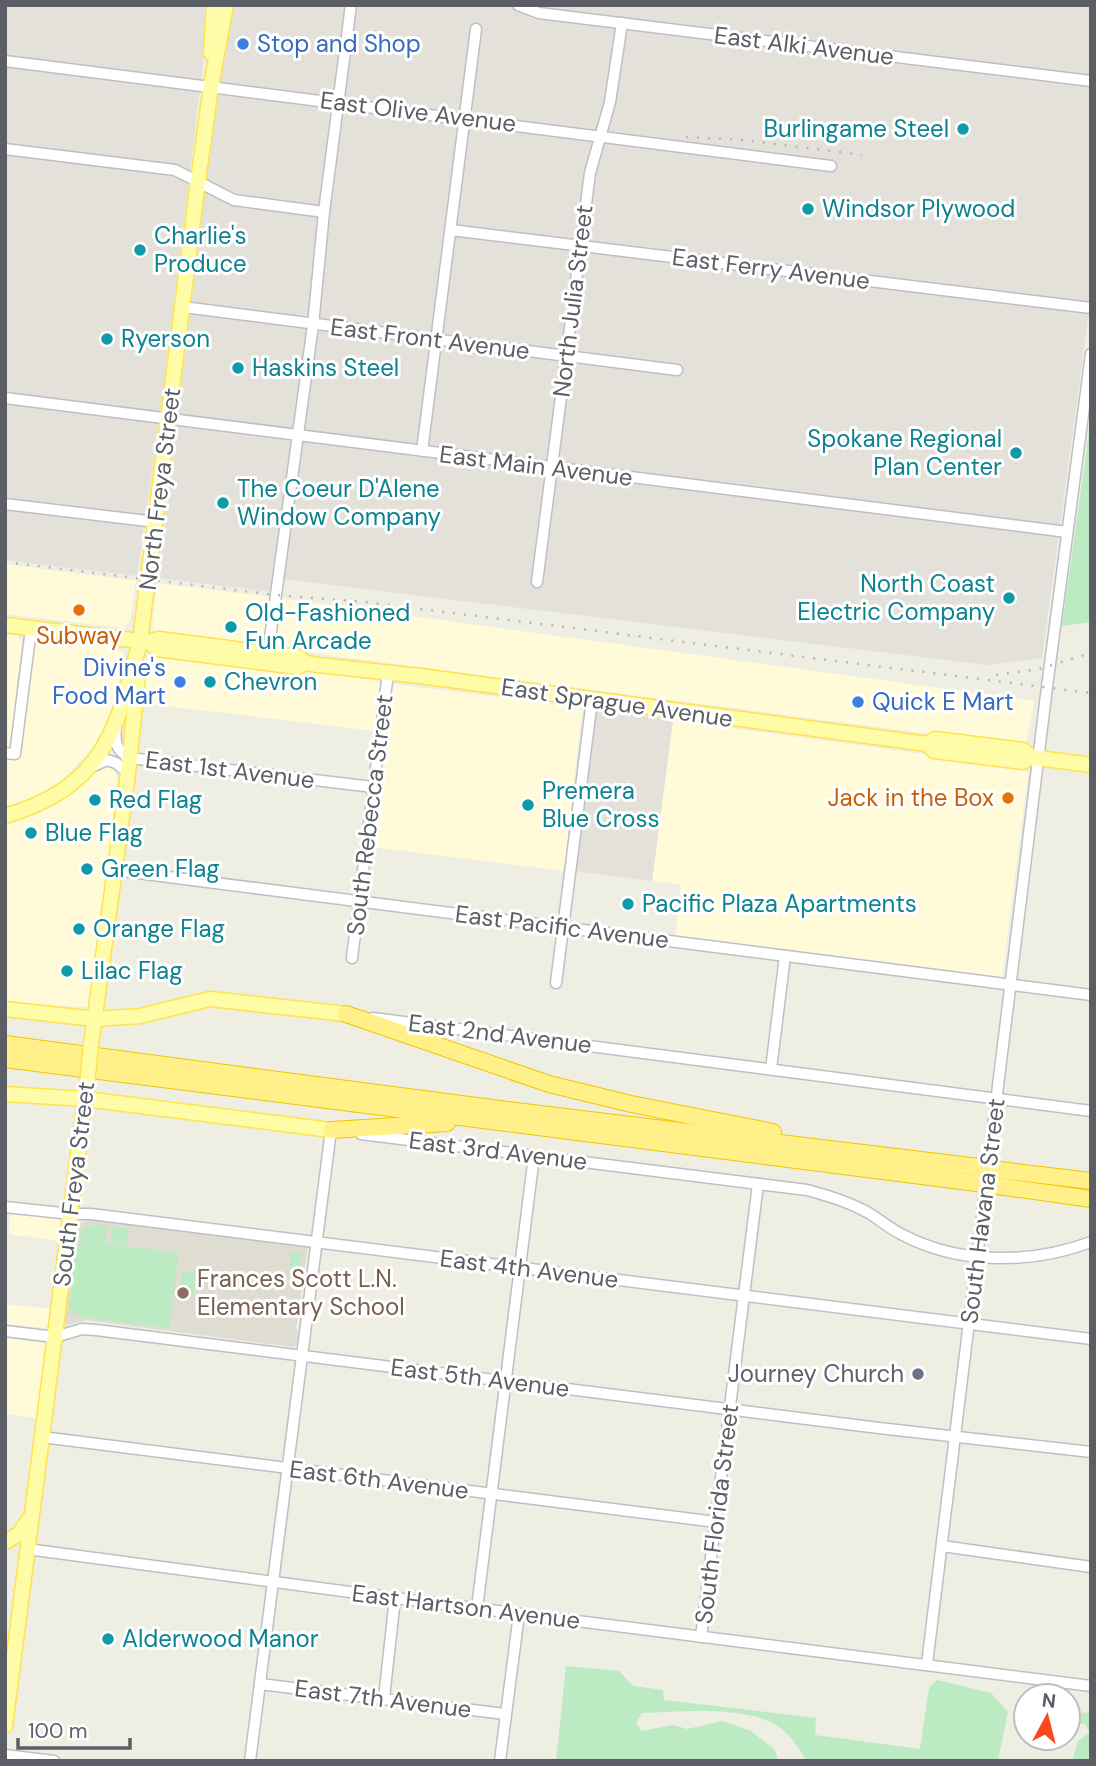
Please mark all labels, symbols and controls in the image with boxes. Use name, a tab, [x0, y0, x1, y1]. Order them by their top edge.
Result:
street label: East Alki Avenue	[712, 19, 896, 72]
place label: Stop and Shop	[257, 28, 421, 59]
marker: Stop and Shop	[235, 36, 251, 52]
street label: East Olive Avenue	[318, 84, 518, 139]
place label: Burlingame Steel	[764, 113, 949, 144]
marker: Burlingame Steel	[955, 121, 971, 137]
place label: Windsor Plywood	[822, 193, 1015, 224]
marker: Windsor Plywood	[800, 201, 816, 217]
street label: North Julia Street	[545, 203, 600, 399]
place label: Charlie's Produce	[154, 220, 247, 279]
street label: East Ferry Avenue	[670, 241, 872, 296]
marker: Charlie's Produce	[132, 242, 148, 258]
street label: East Front Avenue	[329, 311, 531, 366]
place label: Ryerson	[121, 323, 210, 354]
marker: Ryerson	[99, 331, 115, 347]
place label: Haskins Steel	[252, 352, 399, 383]
marker: Haskins Steel	[230, 360, 246, 376]
street label: North Freya Street	[132, 386, 187, 592]
place label: Spokane Regional Plan Center	[807, 423, 1002, 482]
street label: East Main Avenue	[438, 438, 635, 493]
marker: Spokane Regional Plan Center	[1008, 445, 1024, 461]
place label: The Coeur D'Alene Window Company	[237, 473, 441, 532]
marker: The Coeur D'Alene Window Company	[215, 495, 231, 511]
place label: North Coast Electric Company	[797, 568, 995, 627]
marker: North Coast Electric Company	[1001, 590, 1017, 606]
place label: Old-Fashioned Fun Arcade	[245, 597, 410, 656]
marker: Subway	[71, 602, 87, 618]
marker: Old-Fashioned Fun Arcade	[223, 619, 239, 635]
place label: Subway	[36, 620, 122, 651]
place label: Divine's Food Mart	[52, 652, 166, 711]
place label: Chevron	[224, 666, 317, 697]
street label: East Sprague Avenue	[499, 671, 735, 734]
marker: Divine's Food Mart	[172, 674, 188, 690]
marker: Chevron	[202, 674, 218, 690]
place label: Quick E Mart	[872, 686, 1014, 717]
street label: South Rebecca Street	[339, 693, 400, 937]
marker: Quick E Mart	[850, 694, 866, 710]
street label: East 1st Avenue	[144, 744, 316, 795]
place label: Premera Blue Cross	[542, 775, 660, 834]
place label: Jack in the Box	[827, 782, 994, 813]
place label: Red Flag	[109, 784, 202, 815]
marker: Jack in the Box	[1000, 790, 1016, 806]
marker: Red Flag	[87, 792, 103, 808]
marker: Premera Blue Cross	[520, 797, 536, 813]
place label: Blue Flag	[45, 817, 143, 848]
marker: Blue Flag	[23, 825, 39, 841]
place label: Green Flag	[101, 853, 220, 884]
marker: Green Flag	[79, 861, 95, 877]
place label: Pacific Plaza Apartments	[642, 888, 917, 919]
marker: Pacific Plaza Apartments	[620, 896, 636, 912]
street label: East Pacific Avenue	[453, 898, 671, 955]
place label: Orange Flag	[93, 913, 225, 944]
marker: Orange Flag	[71, 921, 87, 937]
place label: Lilac Flag	[81, 955, 183, 986]
marker: Lilac Flag	[59, 963, 75, 979]
street label: East 2nd Avenue	[407, 1007, 594, 1060]
street label: South Freya Street	[46, 1080, 101, 1288]
street label: South Havana Street	[953, 1097, 1012, 1325]
street label: East 3rd Avenue	[407, 1124, 589, 1177]
street label: East 4th Avenue	[438, 1242, 620, 1295]
place label: Frances Scott L.N. Elementary School	[197, 1263, 405, 1322]
marker: Frances Scott L.N. Elementary School	[175, 1285, 191, 1301]
street label: East 5th Avenue	[389, 1351, 571, 1404]
place label: Journey Church	[728, 1358, 904, 1389]
marker: Journey Church	[910, 1366, 926, 1382]
street label: South Florida Street	[688, 1402, 745, 1626]
street label: East 6th Avenue	[288, 1453, 470, 1506]
street label: East Hartson Avenue	[350, 1577, 582, 1636]
place label: Alderwood Manor	[122, 1623, 319, 1654]
marker: Alderwood Manor	[100, 1631, 116, 1647]
street label: East 7th Avenue	[293, 1672, 473, 1725]
north arrow	[1012, 1682, 1082, 1752]
text: N	[1041, 1687, 1057, 1714]
scale bar	[18, 1706, 130, 1750]
text: 100 m	[28, 1717, 88, 1745]

